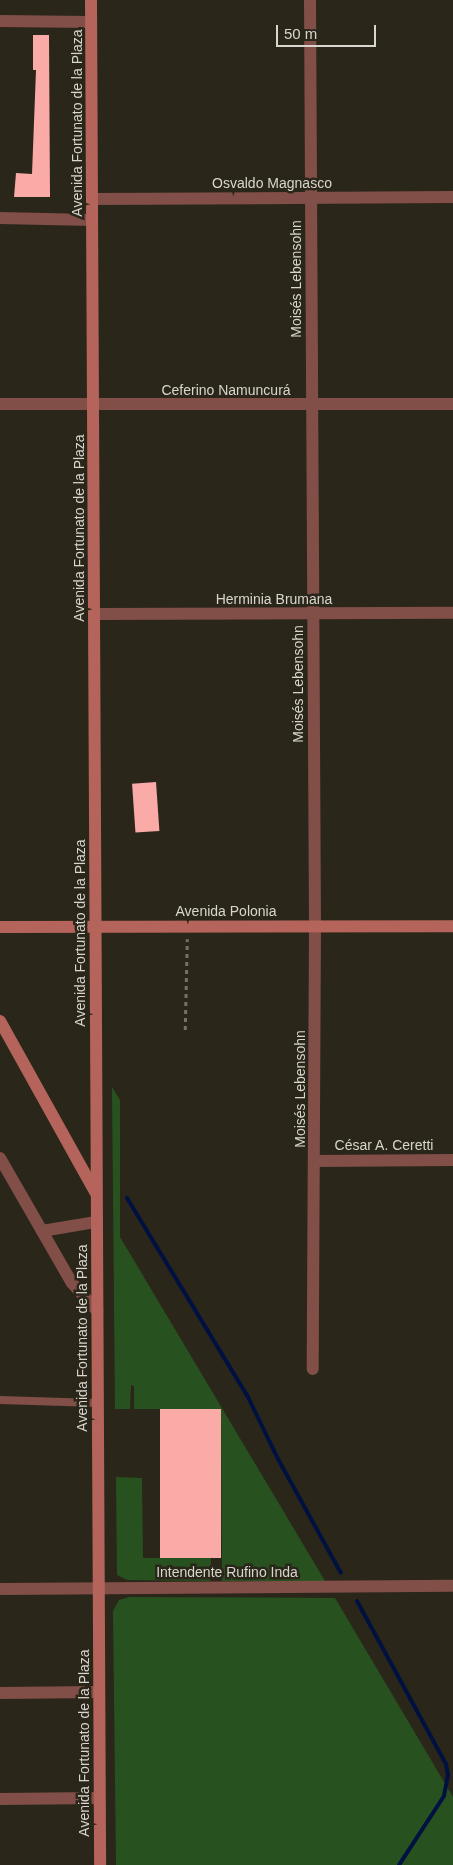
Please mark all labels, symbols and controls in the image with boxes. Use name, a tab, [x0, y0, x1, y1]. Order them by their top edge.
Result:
scale bar	[278, 15, 378, 47]
text: 50 m	[284, 25, 317, 42]
street label: Avenida Fortunato de la Plaza	[69, 29, 85, 217]
street label: Osvaldo Magnasco	[212, 175, 332, 191]
street label: Moisés Lebensohn	[288, 220, 304, 338]
street label: Ceferino Namuncurá	[161, 382, 291, 398]
street label: Avenida Fortunato de la Plaza	[71, 434, 87, 622]
street label: Herminia Brumana	[216, 591, 332, 607]
street label: Moisés Lebensohn	[290, 625, 306, 743]
street label: Avenida Fortunato de la Plaza	[72, 839, 88, 1027]
street label: Avenida Polonia	[176, 903, 276, 919]
street label: Moisés Lebensohn	[292, 1030, 308, 1148]
street label: César A. Ceretti	[334, 1137, 434, 1153]
street label: Avenida Fortunato de la Plaza	[74, 1244, 90, 1432]
street label: Intendente Rufino Inda	[156, 1564, 298, 1580]
street label: Avenida Fortunato de la Plaza	[76, 1649, 92, 1837]

